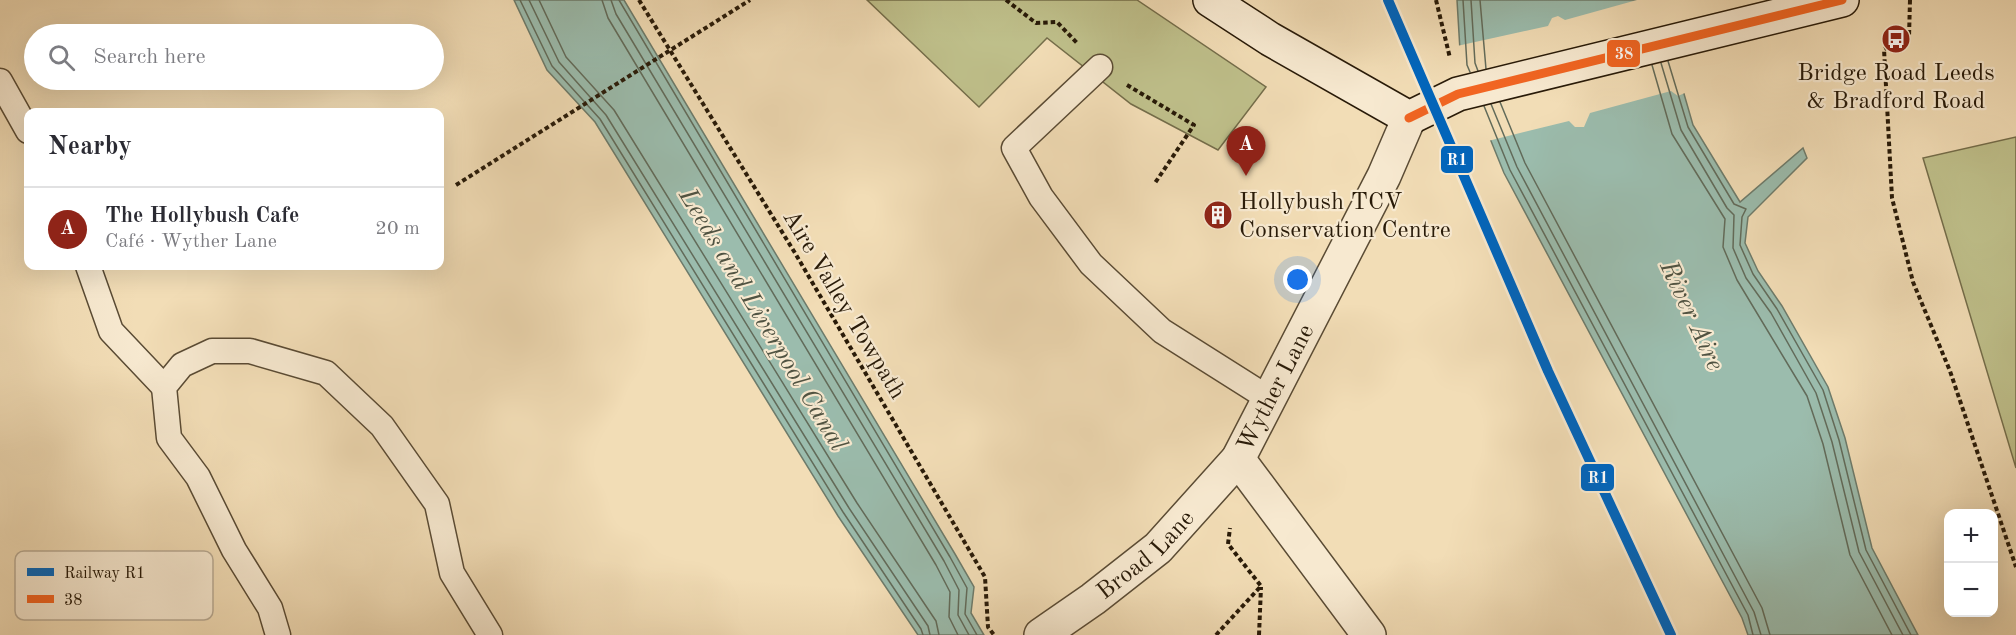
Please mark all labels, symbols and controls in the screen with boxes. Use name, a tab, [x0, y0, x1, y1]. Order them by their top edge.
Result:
bus stop icon: Bridge Road Leeds & Bradford Road	[1880, 23, 1912, 55]
search box	[24, 24, 444, 90]
line badge: 38	[1606, 39, 1641, 68]
icon: search	[45, 41, 78, 74]
text: Search here	[93, 46, 206, 68]
text: 38	[1615, 47, 1633, 63]
place label: Bridge Road Leeds & Bradford Road	[1797, 62, 1995, 114]
pin: A	[1226, 126, 1266, 176]
text: Nearby	[48, 134, 132, 160]
line badge: R1	[1440, 145, 1474, 174]
text: R1	[1447, 153, 1467, 169]
water label: Leeds and Liverpool Canal	[673, 183, 851, 457]
place label: Hollybush TCV Conservation Centre	[1239, 191, 1451, 243]
building icon: Hollybush TCV Conservation Centre	[1202, 199, 1234, 231]
text: The Hollybush Cafe	[105, 205, 299, 227]
street label: Aire Valley Towpath	[777, 206, 909, 404]
text: A	[60, 219, 75, 239]
text: 20 m	[375, 219, 420, 239]
text: Café · Wyther Lane	[105, 232, 277, 252]
water label: River Aire	[1654, 256, 1728, 375]
your location	[1283, 265, 1312, 294]
street label: Wyther Lane	[1234, 321, 1319, 456]
line badge: R1	[1580, 463, 1615, 492]
text: R1	[1588, 471, 1608, 487]
street label: Broad Lane	[1093, 506, 1200, 605]
map controls	[1944, 509, 1998, 617]
button: +	[1944, 509, 1998, 563]
legend	[15, 551, 213, 620]
button: −	[1944, 563, 1998, 617]
text: Railway R1	[64, 566, 145, 582]
text: 38	[64, 593, 83, 609]

